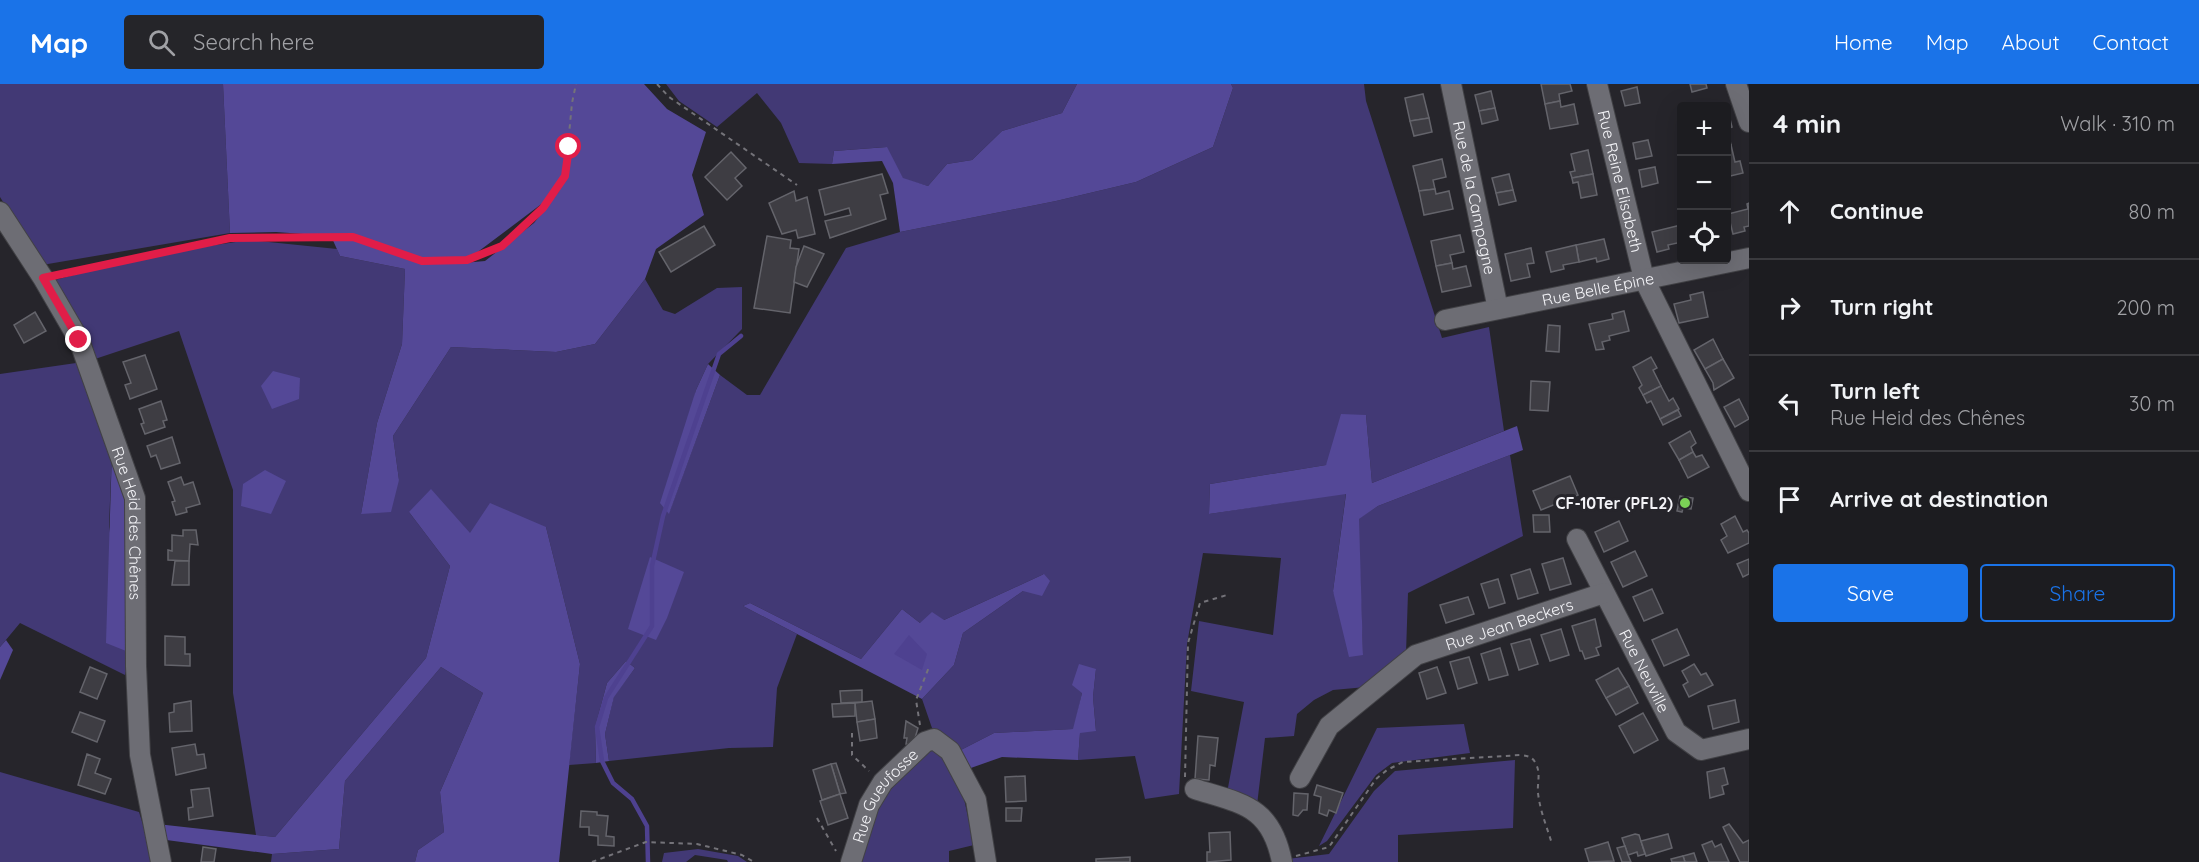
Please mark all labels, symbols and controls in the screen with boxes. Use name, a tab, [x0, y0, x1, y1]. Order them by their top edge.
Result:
search box	[124, 15, 544, 69]
text: Map	[30, 25, 88, 60]
icon: search	[145, 26, 178, 59]
text: Search here	[193, 28, 315, 56]
text: Home	[1834, 29, 1893, 55]
text: Map	[1926, 29, 1969, 55]
text: About	[2002, 29, 2060, 55]
text: Contact	[2093, 29, 2169, 55]
map controls	[1677, 102, 1731, 264]
button: +	[1677, 102, 1731, 156]
text: 4 min	[1773, 107, 1841, 140]
street label: Rue Reine Elisabeth	[1594, 108, 1647, 254]
text: Walk · 310 m	[2060, 111, 2175, 136]
street label: Rue de la Campagne	[1449, 119, 1501, 276]
route start	[555, 133, 581, 159]
button: −	[1677, 156, 1731, 210]
icon: ahead	[1773, 195, 1806, 228]
text: Continue	[1830, 197, 1924, 225]
text: 80 m	[2129, 199, 2175, 224]
button: locate	[1677, 210, 1731, 264]
street label: Rue Belle Épine	[1540, 268, 1656, 310]
icon: right	[1773, 291, 1806, 324]
text: Turn right	[1830, 293, 1934, 321]
text: 200 m	[2116, 295, 2175, 320]
route end	[65, 326, 91, 352]
text: Turn left	[1830, 377, 1920, 405]
icon: left	[1773, 387, 1806, 420]
text: 30 m	[2129, 391, 2175, 416]
text: Rue Heid des Chênes	[1830, 405, 2025, 430]
street label: Rue Heid des Chênes	[107, 444, 146, 600]
icon: arrive	[1773, 483, 1806, 516]
text: Arrive at destination	[1830, 485, 2048, 513]
place label: CF-10Ter (PFL2)	[1555, 493, 1673, 513]
marker: CF-10Ter (PFL2)	[1678, 496, 1692, 510]
button: Save	[1773, 564, 1968, 622]
button: Share	[1980, 564, 2175, 622]
street label: Rue Jean Beckers	[1443, 594, 1576, 655]
street label: Rue Neuville	[1615, 626, 1674, 716]
street label: Rue Gueufosse	[848, 744, 922, 845]

